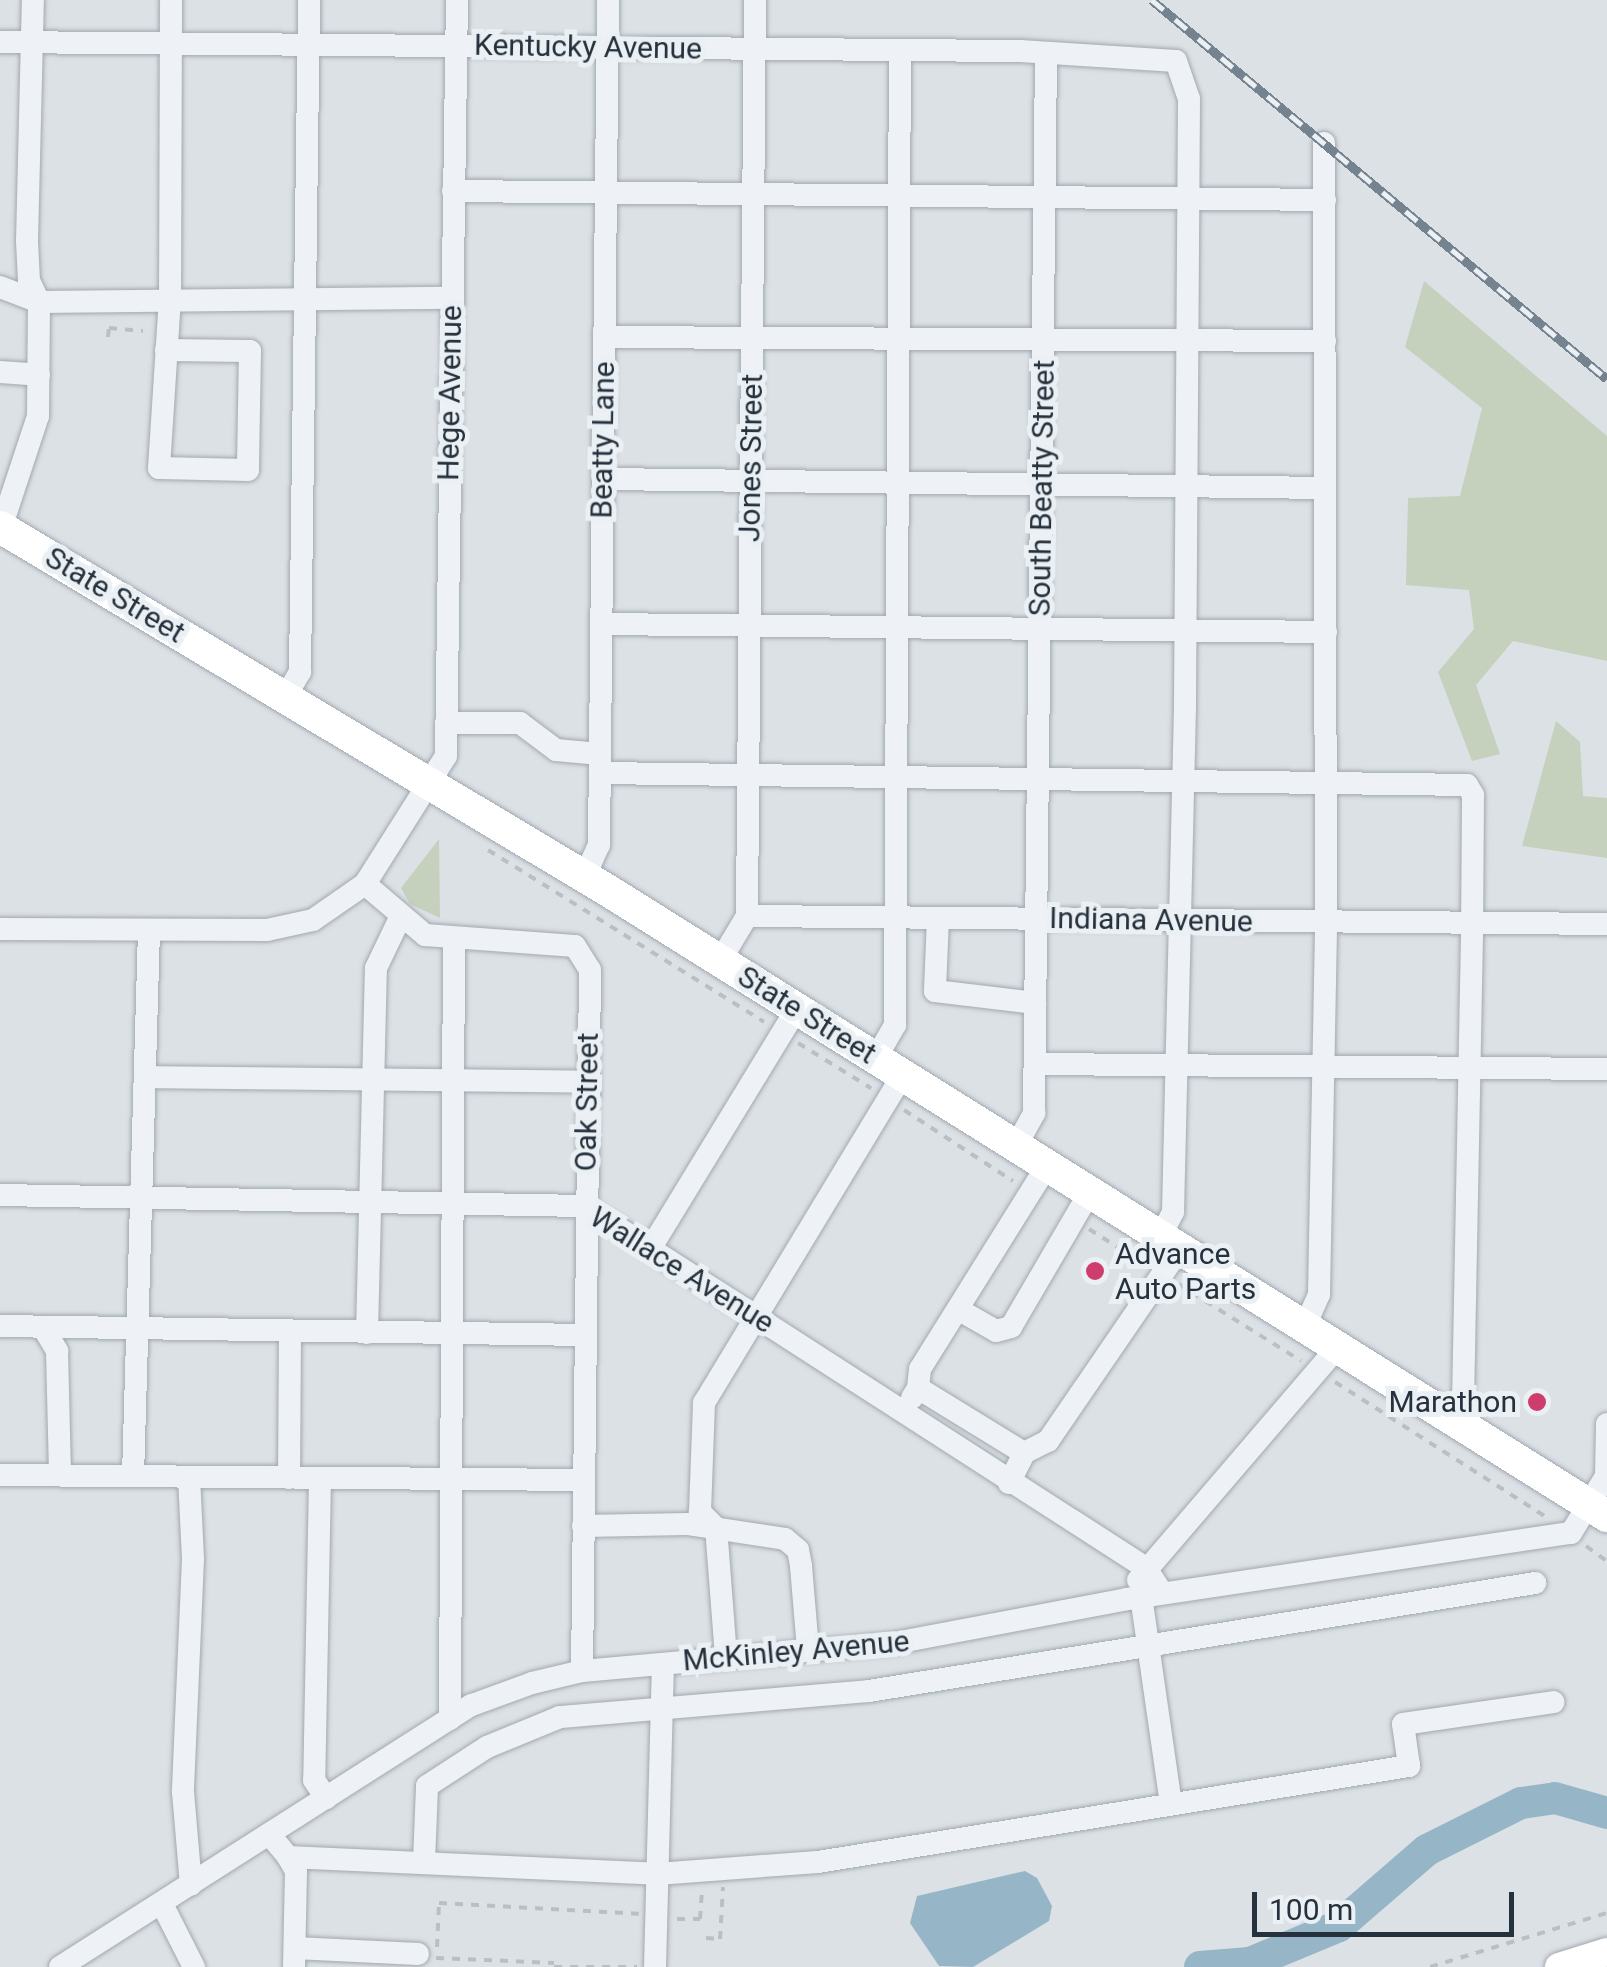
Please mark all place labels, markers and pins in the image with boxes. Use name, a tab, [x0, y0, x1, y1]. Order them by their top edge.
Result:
place label: Advance Auto Parts	[1115, 1236, 1256, 1306]
marker: Advance Auto Parts	[1084, 1260, 1106, 1282]
place label: Marathon	[1389, 1384, 1517, 1420]
marker: Marathon	[1526, 1391, 1548, 1413]

